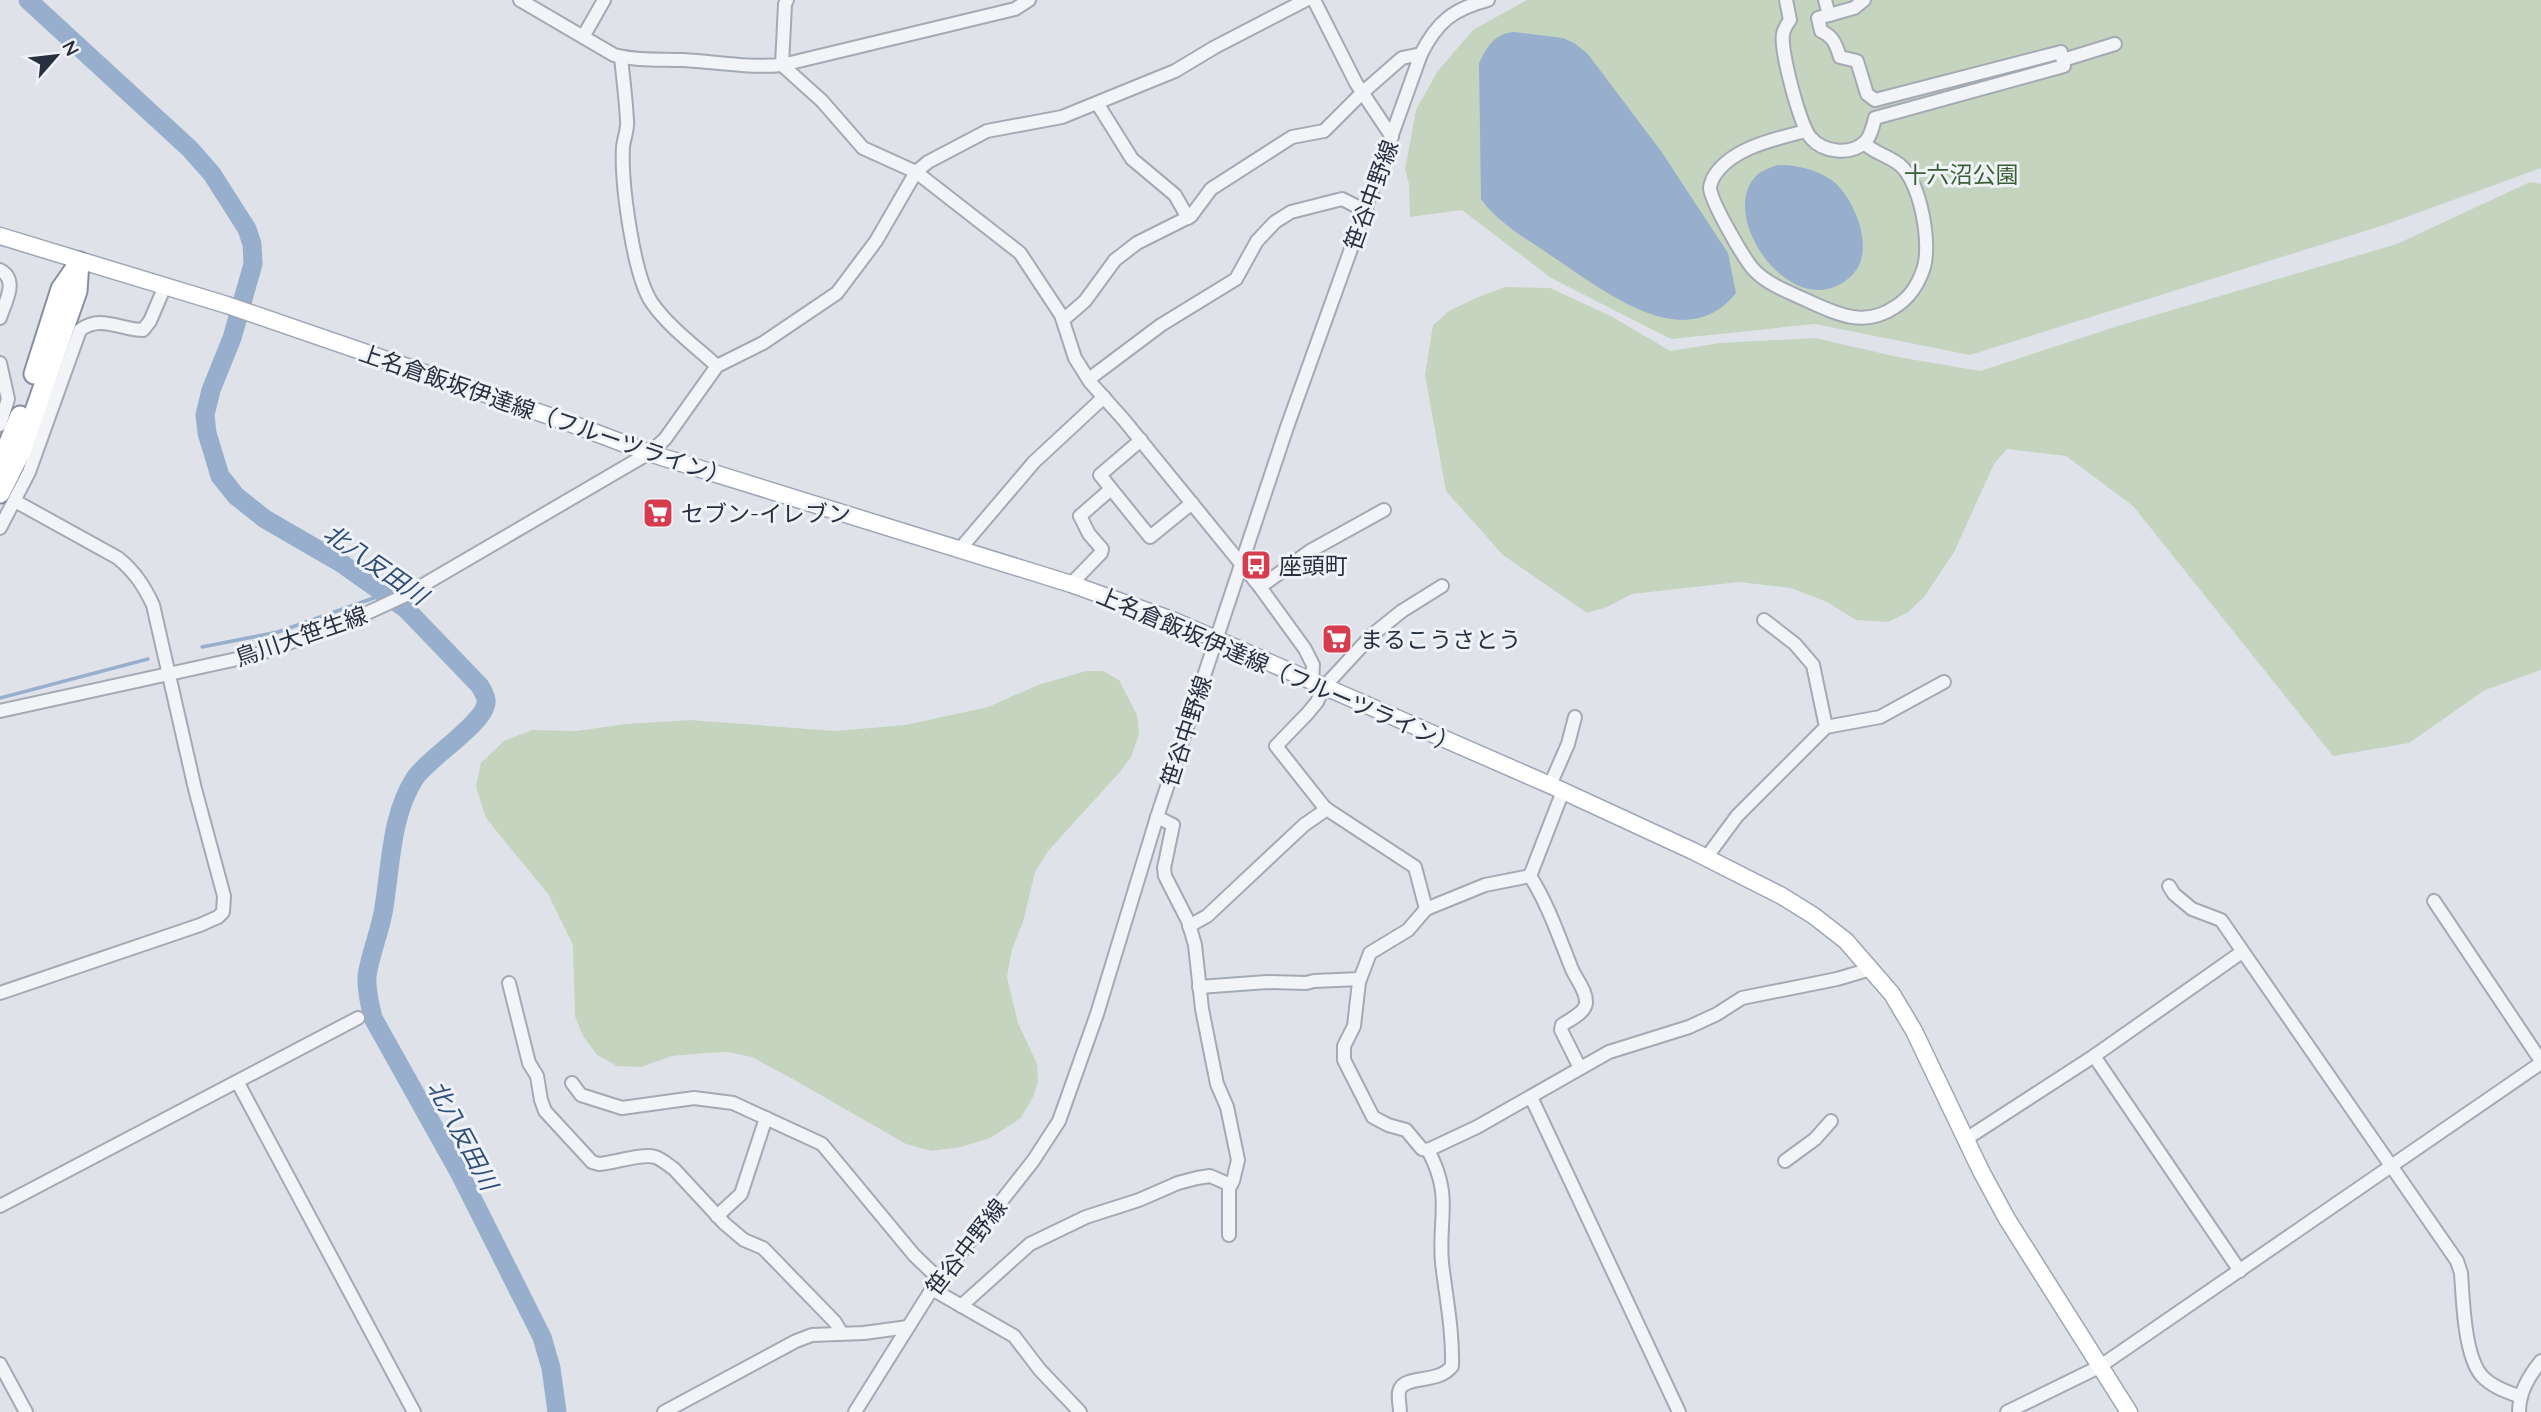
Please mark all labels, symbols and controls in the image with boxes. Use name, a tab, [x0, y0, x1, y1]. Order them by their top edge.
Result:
north arrow	[21, 21, 91, 91]
text: N	[57, 36, 85, 60]
street label: 笹谷中野線	[1338, 136, 1404, 254]
park label: 十六沼公園	[1904, 160, 2019, 189]
street label: 上名倉飯坂伊達線（フルーツライン）	[356, 338, 734, 492]
supermarket icon: セブン-イレブン	[641, 496, 675, 530]
place label: セブン-イレブン	[681, 499, 851, 528]
water label: 北八反田川	[318, 517, 436, 612]
bus stop icon: 座頭町	[1239, 548, 1273, 582]
place label: 座頭町	[1279, 551, 1348, 580]
street label: 上名倉飯坂伊達線（フルーツライン）	[1093, 580, 1463, 760]
street label: 鳥川大笹生線	[231, 600, 371, 672]
supermarket icon: まるこうさとう	[1320, 622, 1354, 656]
place label: まるこうさとう	[1360, 625, 1521, 654]
street label: 笹谷中野線	[1154, 672, 1218, 790]
water label: 北八反田川	[422, 1075, 506, 1198]
street label: 笹谷中野線	[919, 1193, 1013, 1301]

